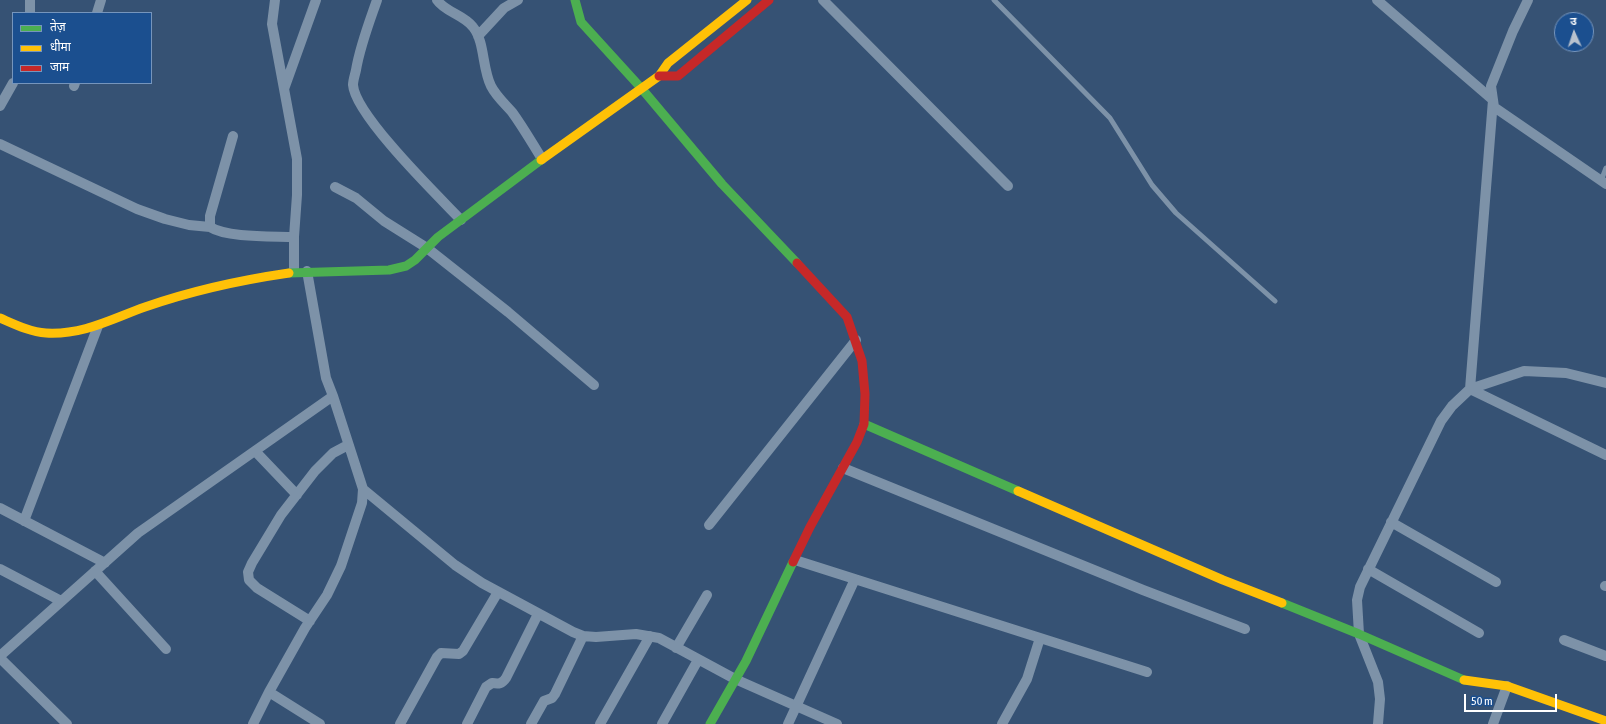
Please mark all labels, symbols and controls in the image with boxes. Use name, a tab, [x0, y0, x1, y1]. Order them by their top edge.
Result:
legend	[12, 12, 152, 84]
north arrow	[1554, 12, 1594, 52]
text: उ	[1570, 15, 1577, 27]
text: तेज़	[50, 20, 66, 34]
text: धीमा	[50, 40, 71, 54]
text: जाम	[50, 60, 69, 74]
scale bar	[1466, 686, 1559, 712]
text: 50 m	[1471, 694, 1493, 708]

